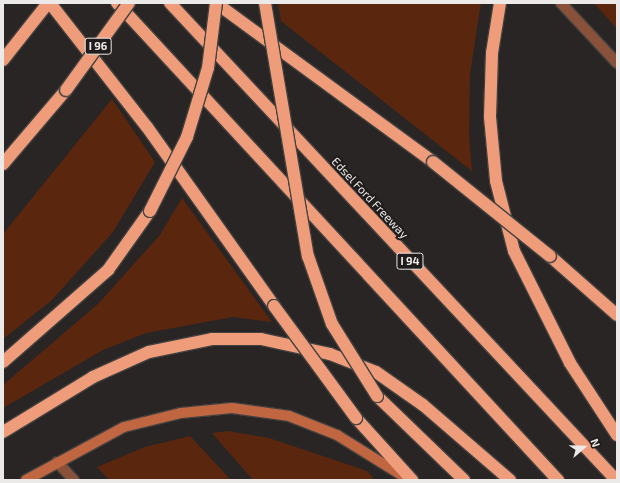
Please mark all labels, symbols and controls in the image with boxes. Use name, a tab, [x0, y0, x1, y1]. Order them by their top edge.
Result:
road number: I 96	[84, 37, 112, 55]
street label: Edsel Ford Freeway	[328, 154, 412, 242]
road number: I 94	[396, 252, 424, 270]
north arrow	[564, 427, 604, 467]
text: N	[588, 437, 603, 449]

